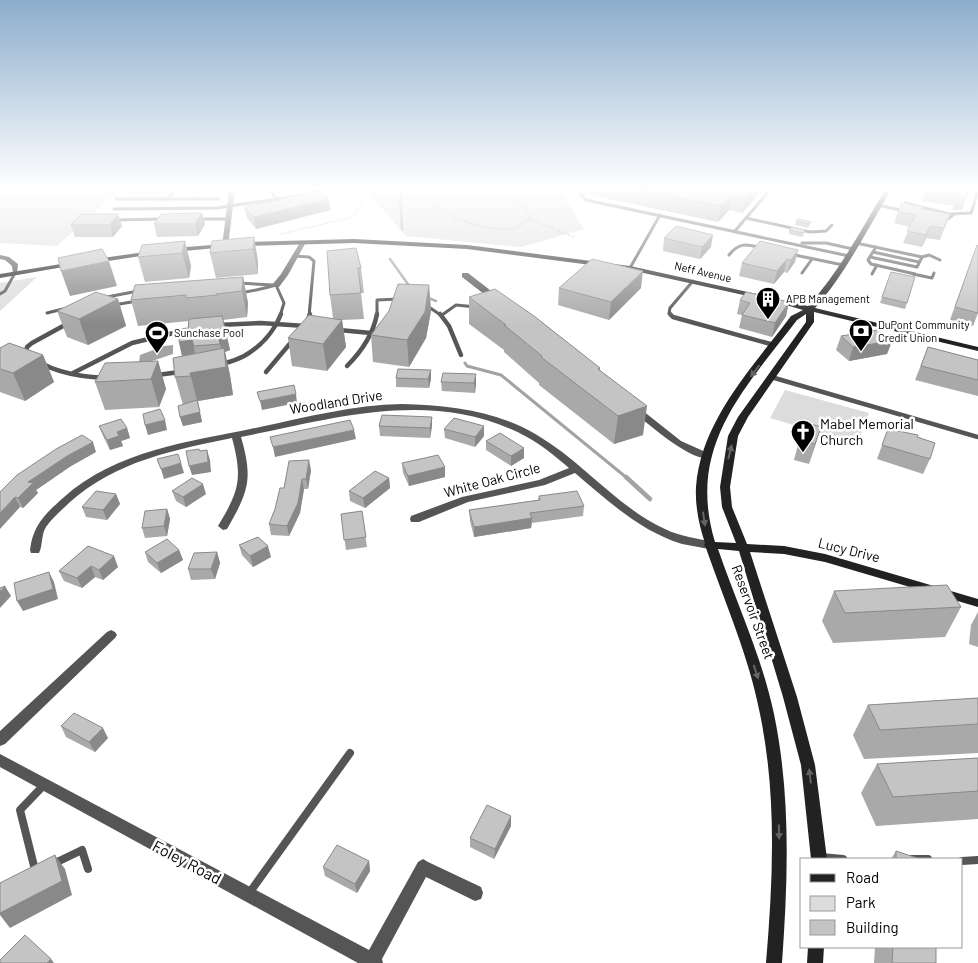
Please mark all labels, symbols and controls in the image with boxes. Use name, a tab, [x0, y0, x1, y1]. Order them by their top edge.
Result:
street label: Neff Avenue	[673, 259, 733, 284]
building icon: APB Management	[755, 286, 781, 320]
place label: APB Management	[786, 292, 870, 305]
bank icon: DuPont Community Credit Union	[848, 318, 874, 352]
place label: DuPont Community Credit Union	[878, 318, 970, 344]
sports icon: Sunchase Pool	[144, 320, 170, 354]
place label: Sunchase Pool	[174, 326, 244, 339]
one-way arrow	[750, 364, 760, 378]
street label: Woodland Drive	[288, 386, 384, 417]
place label: Mabel Memorial Church	[820, 415, 914, 448]
church icon: Mabel Memorial Church	[790, 419, 816, 453]
one-way arrow	[726, 444, 734, 459]
street label: White Oak Circle	[442, 458, 542, 501]
one-way arrow	[700, 511, 708, 527]
street label: Lucy Drive	[816, 534, 882, 565]
street label: Reservoir Street	[729, 562, 778, 661]
one-way arrow	[752, 665, 760, 680]
one-way arrow	[806, 768, 814, 784]
one-way arrow	[776, 825, 784, 841]
street label: Foley Road	[150, 836, 225, 888]
legend	[800, 858, 963, 948]
text: Road	[846, 868, 879, 886]
text: Park	[846, 893, 876, 911]
text: Building	[846, 918, 899, 936]

